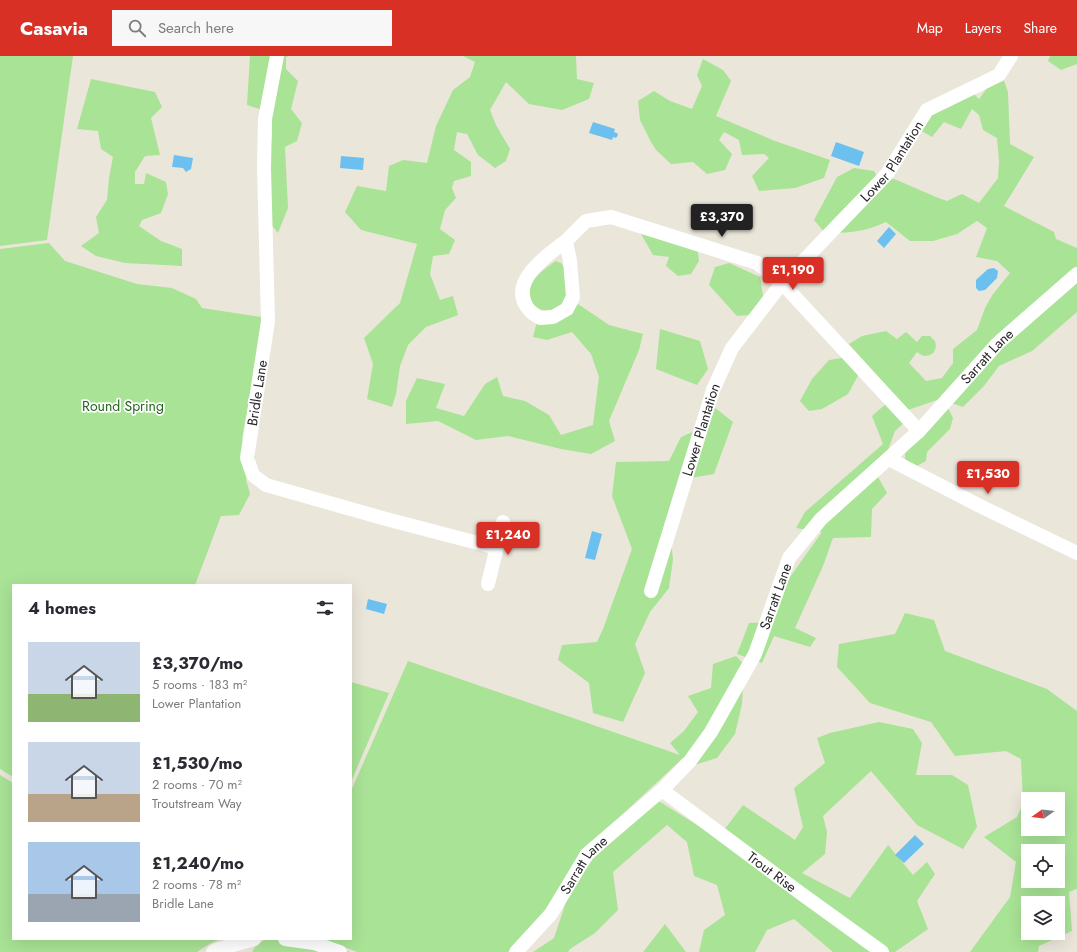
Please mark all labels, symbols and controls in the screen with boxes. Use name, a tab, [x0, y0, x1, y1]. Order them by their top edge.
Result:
search box	[112, 10, 392, 46]
text: Casavia	[20, 15, 88, 42]
icon: search	[126, 17, 148, 39]
text: Search here	[158, 17, 234, 39]
text: Map	[917, 18, 943, 38]
text: Layers	[965, 18, 1001, 38]
text: Share	[1023, 18, 1057, 38]
street label: Lower Plantation	[856, 117, 928, 206]
pin: £3,370	[689, 204, 755, 238]
text: £3,370	[700, 207, 744, 226]
pin: £1,190	[760, 257, 826, 291]
text: £1,190	[772, 260, 814, 279]
street label: Sarratt Lane	[956, 324, 1018, 388]
street label: Bridle Lane	[242, 359, 272, 427]
street label: Lower Plantation	[677, 380, 725, 479]
park label: Round Spring	[82, 396, 164, 416]
pin: £1,530	[955, 461, 1021, 495]
text: £1,530	[966, 464, 1010, 483]
pin: £1,240	[475, 522, 541, 556]
text: £1,240	[486, 525, 530, 544]
street label: Sarratt Lane	[754, 560, 796, 632]
text: 4 homes	[28, 596, 96, 620]
icon: filters	[314, 597, 336, 619]
text: £3,370/mo	[152, 651, 243, 675]
icon: home	[60, 658, 108, 706]
text: 5 rooms · 183 m²	[152, 675, 247, 694]
text: Lower Plantation	[152, 694, 241, 713]
text: £1,530/mo	[152, 751, 242, 775]
icon: home	[60, 758, 108, 806]
text: 2 rooms · 70 m²	[152, 775, 242, 794]
north arrow	[1021, 792, 1065, 836]
map controls	[1021, 792, 1065, 940]
text: Troutstream Way	[152, 794, 241, 813]
street label: Sarratt Lane	[555, 831, 612, 898]
button: locate	[1021, 844, 1065, 888]
street label: Trout Rise	[743, 847, 801, 897]
text: £1,240/mo	[152, 851, 244, 875]
icon: home	[60, 858, 108, 906]
text: 2 rooms · 78 m²	[152, 875, 241, 894]
text: Bridle Lane	[152, 894, 214, 913]
button: layers	[1021, 896, 1065, 940]

